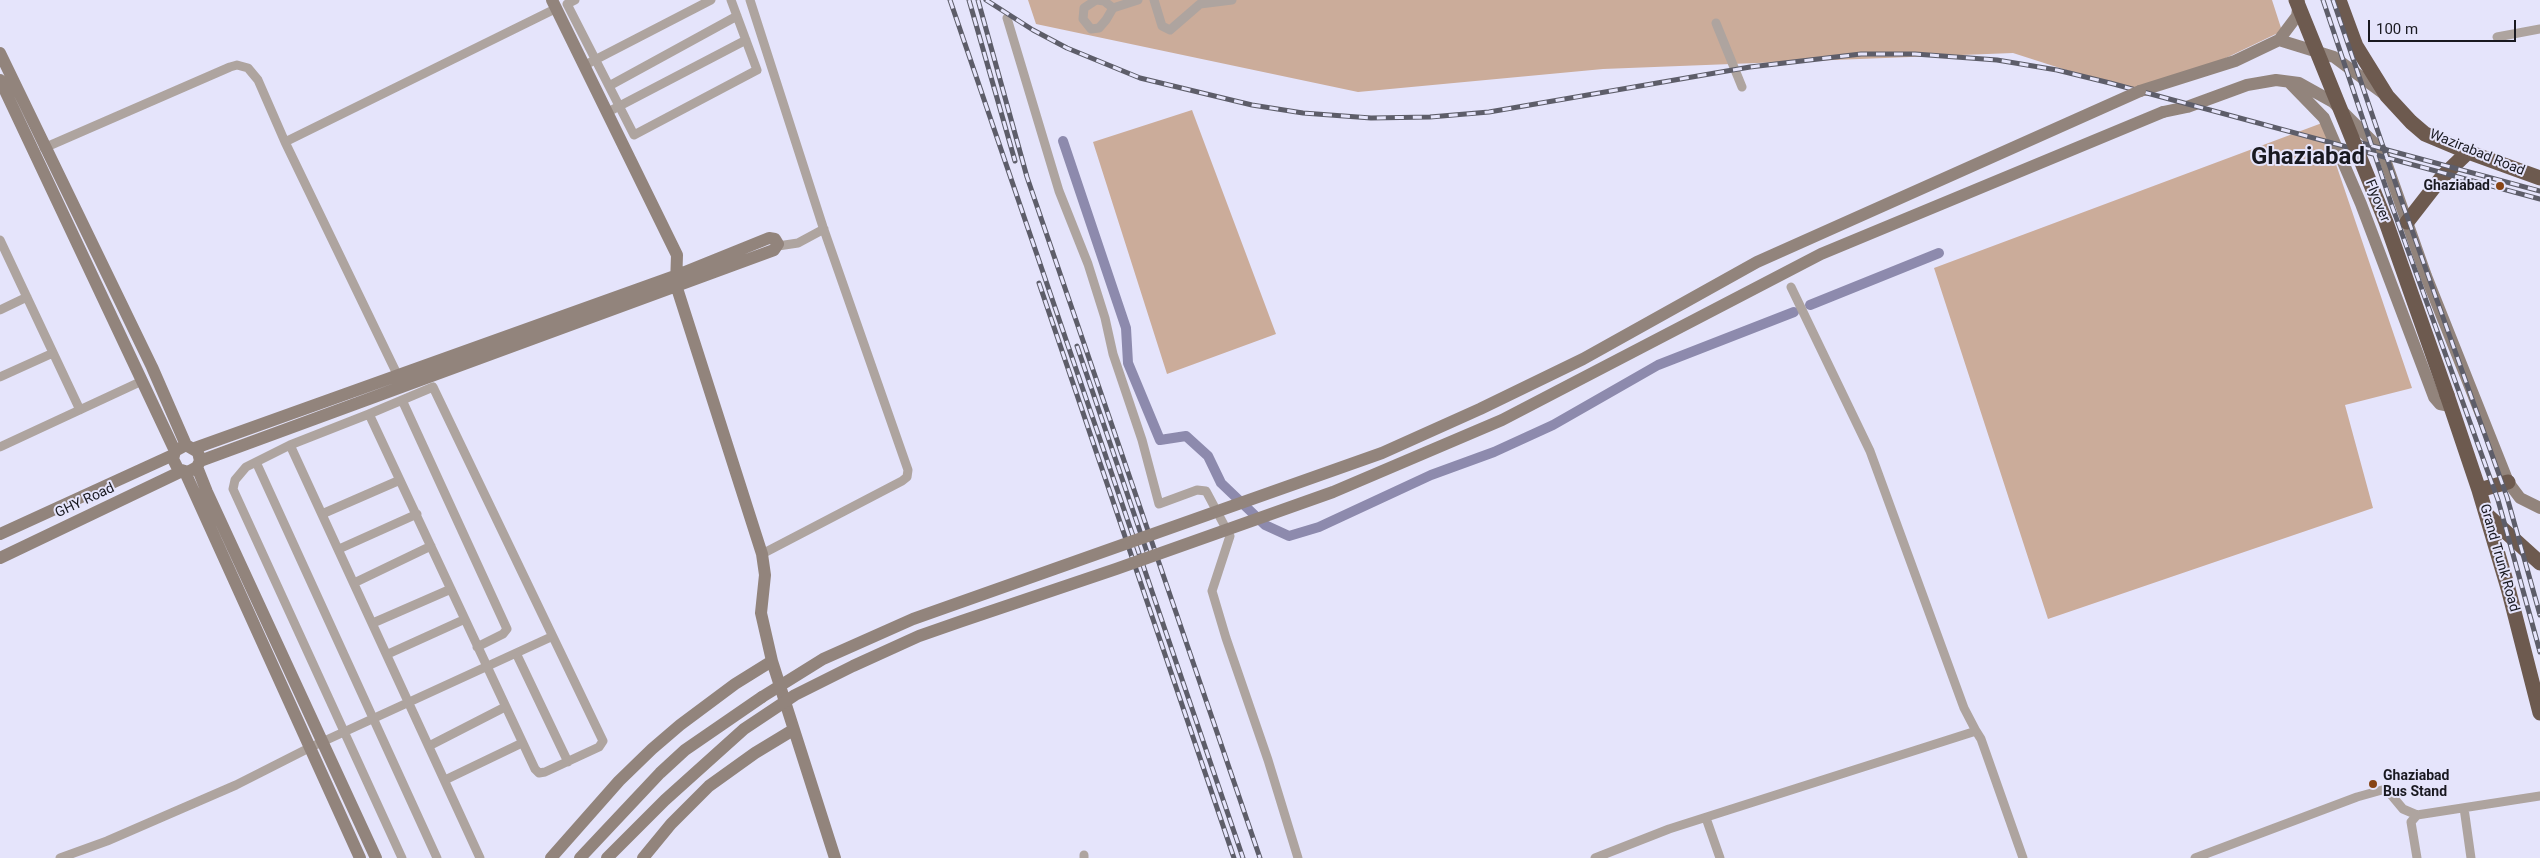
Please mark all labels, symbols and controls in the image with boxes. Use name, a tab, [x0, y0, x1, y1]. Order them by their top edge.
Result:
scale bar	[2370, 10, 2518, 42]
text: 100 m	[2376, 20, 2418, 38]
street label: Wazirabad Road	[2427, 126, 2527, 180]
district label: Ghaziabad	[2251, 144, 2365, 172]
street label: Flyover	[2361, 177, 2393, 225]
place label: Ghaziabad	[2424, 178, 2490, 194]
marker: Ghaziabad	[2494, 180, 2506, 192]
street label: GHY Road	[53, 480, 117, 522]
street label: Grand Trunk Road	[2476, 502, 2522, 614]
place label: Ghaziabad Bus Stand	[2383, 768, 2449, 800]
marker: Ghaziabad Bus Stand	[2367, 778, 2379, 790]

